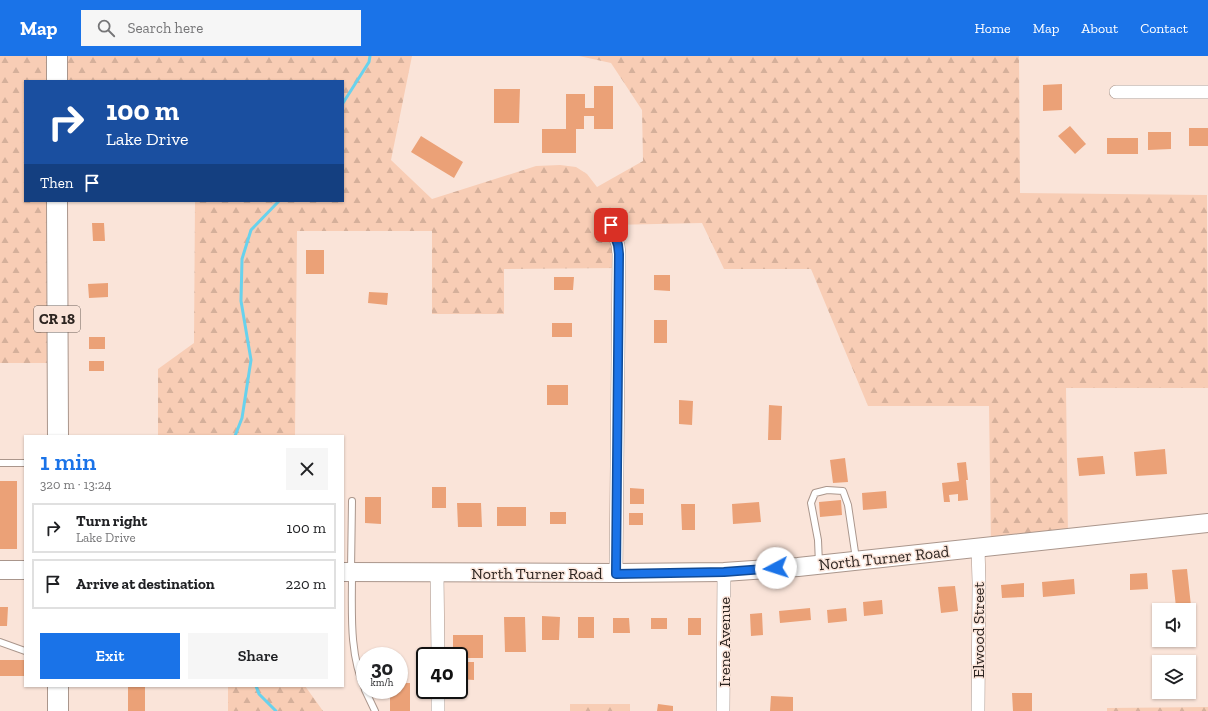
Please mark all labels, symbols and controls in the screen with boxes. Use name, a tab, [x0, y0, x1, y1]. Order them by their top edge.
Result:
search box	[81, 10, 361, 46]
text: Map	[20, 17, 57, 40]
icon: search	[95, 17, 117, 39]
text: Search here	[127, 19, 203, 37]
text: Home	[975, 20, 1011, 37]
text: Map	[1033, 20, 1059, 37]
text: About	[1081, 20, 1118, 37]
text: Contact	[1140, 20, 1188, 37]
text: 100 m	[106, 94, 179, 127]
icon: right	[40, 96, 92, 148]
text: Lake Drive	[106, 128, 188, 150]
icon: arrive	[81, 172, 103, 194]
text: Then	[40, 174, 73, 192]
pin	[594, 208, 628, 242]
icon: arrive	[600, 214, 622, 236]
road number: CR 18	[34, 306, 80, 332]
text: 1 min	[40, 447, 96, 476]
button: close	[286, 448, 328, 490]
text: 320 m · 13:24	[40, 477, 111, 492]
text: Turn right	[76, 512, 147, 530]
icon: right	[42, 517, 64, 539]
text: 100 m	[287, 519, 326, 537]
text: Lake Drive	[76, 530, 136, 545]
street label: North Turner Road	[818, 542, 950, 574]
position arrow	[755, 547, 797, 589]
street label: North Turner Road	[471, 564, 603, 583]
icon: arrive	[42, 573, 64, 595]
text: Arrive at destination	[76, 575, 215, 593]
text: 220 m	[286, 575, 326, 593]
street label: Elwood Street	[969, 582, 988, 678]
street label: Irene Avenue	[715, 597, 734, 687]
map controls	[1152, 603, 1196, 699]
button: sound	[1152, 603, 1196, 647]
button: Exit	[40, 633, 180, 679]
button: Share	[188, 633, 328, 679]
speed limit sign: 40	[416, 647, 468, 699]
button: layers	[1152, 655, 1196, 699]
text: 30	[371, 656, 393, 680]
text: km/h	[371, 677, 393, 689]

